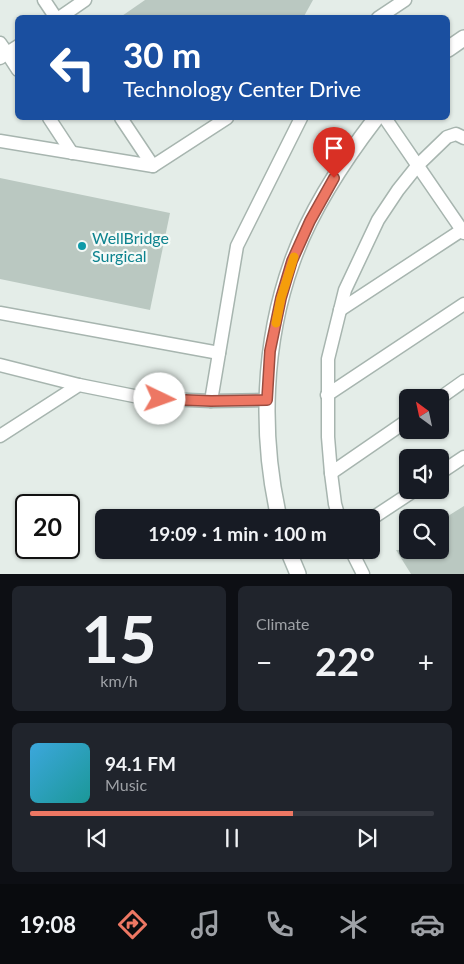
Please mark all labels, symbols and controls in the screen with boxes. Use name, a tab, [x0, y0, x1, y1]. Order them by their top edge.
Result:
text: 30 m	[123, 33, 201, 75]
icon: left	[40, 35, 105, 100]
text: Technology Center Drive	[123, 75, 361, 102]
pin	[313, 127, 355, 178]
icon: arrive	[320, 134, 348, 162]
place label: WellBridge Surgical	[92, 228, 169, 265]
marker: WellBridge Surgical	[76, 240, 88, 252]
position arrow	[133, 372, 185, 424]
north arrow	[399, 389, 449, 439]
map controls	[399, 389, 449, 559]
button: sound	[399, 449, 449, 499]
speed limit sign: 20	[15, 494, 80, 559]
button: search	[399, 509, 449, 559]
text: 19:09 · 1 min · 100 m	[148, 522, 327, 545]
text: 15	[81, 599, 157, 677]
text: Climate	[256, 614, 309, 633]
text: 22°	[315, 638, 375, 684]
text: −	[256, 645, 272, 679]
text: +	[418, 645, 434, 679]
text: km/h	[100, 671, 138, 690]
text: 94.1 FM	[105, 752, 176, 775]
text: Music	[105, 775, 147, 794]
icon: previous	[83, 824, 111, 852]
icon: pause	[218, 824, 246, 852]
icon: next	[353, 824, 381, 852]
icon: directions	[115, 907, 150, 942]
icon: music	[188, 907, 223, 942]
icon: phone	[262, 907, 297, 942]
icon: climate	[336, 907, 371, 942]
icon: car	[410, 907, 445, 942]
text: 19:08	[19, 911, 76, 938]

